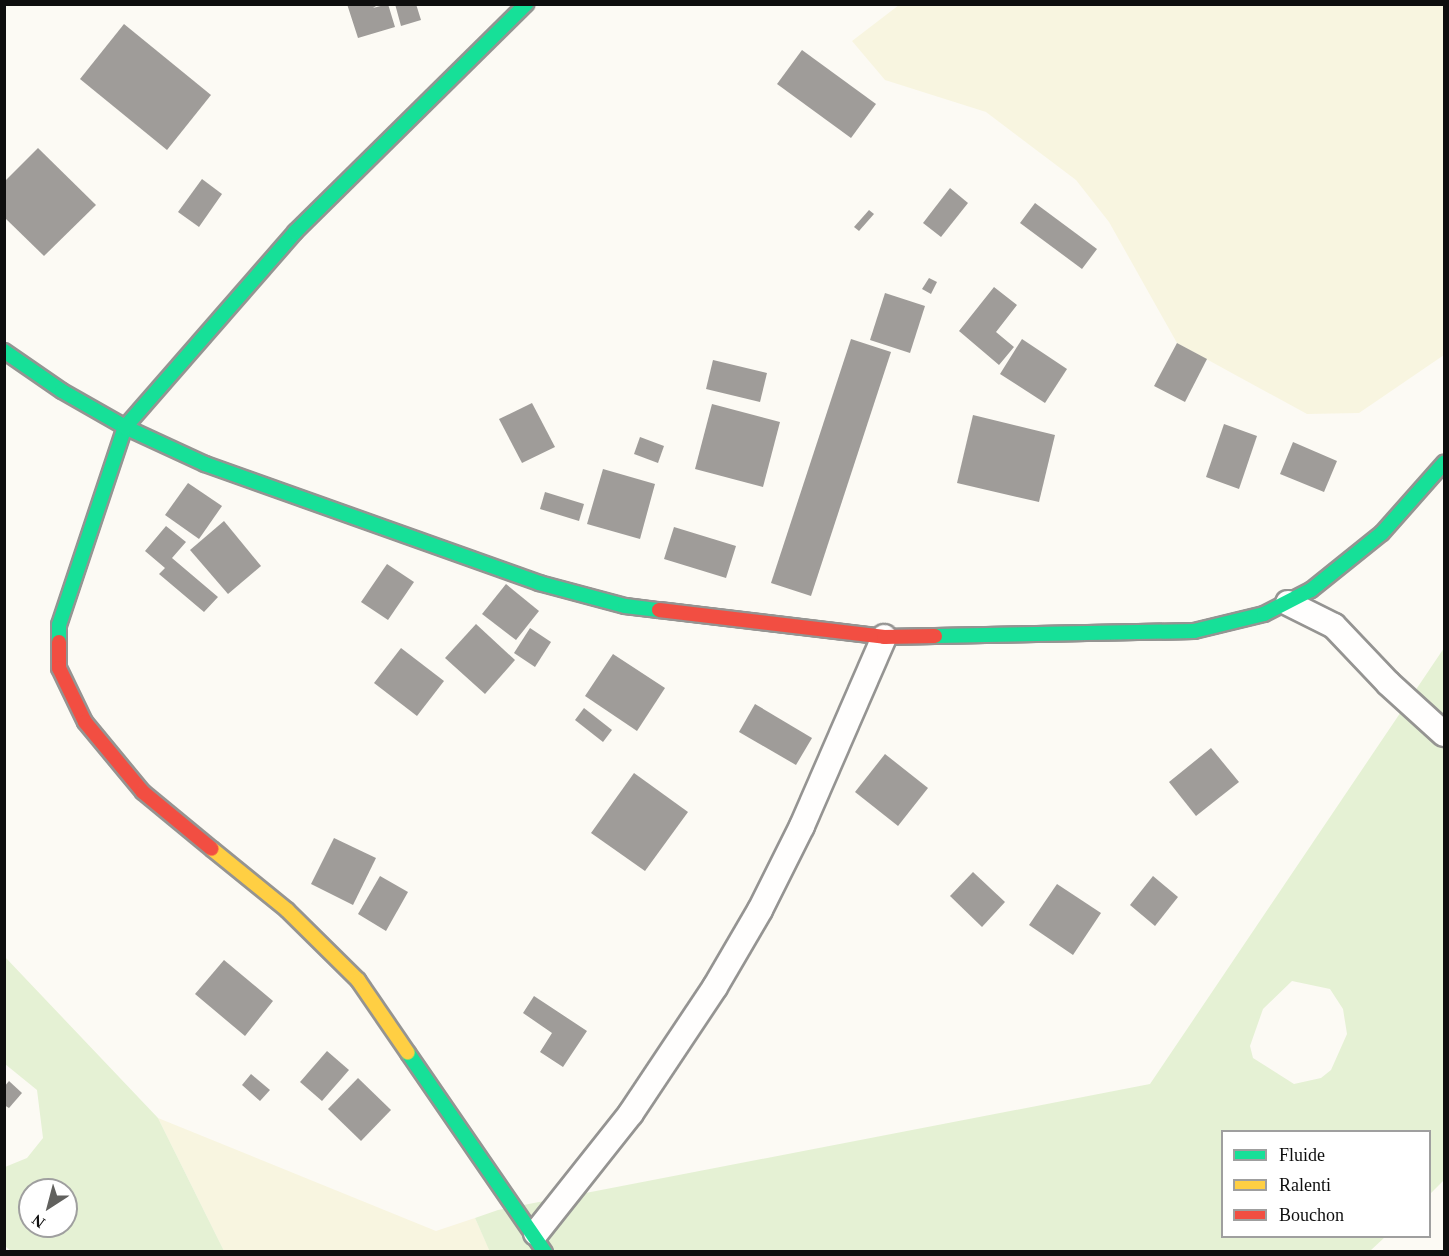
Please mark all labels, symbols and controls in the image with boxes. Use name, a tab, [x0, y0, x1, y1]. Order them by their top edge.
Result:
legend	[1221, 1130, 1431, 1238]
text: Fluide	[1279, 1145, 1325, 1165]
text: Ralenti	[1279, 1175, 1331, 1195]
north arrow	[18, 1178, 78, 1238]
text: Bouchon	[1279, 1205, 1344, 1225]
text: N	[29, 1211, 48, 1232]

